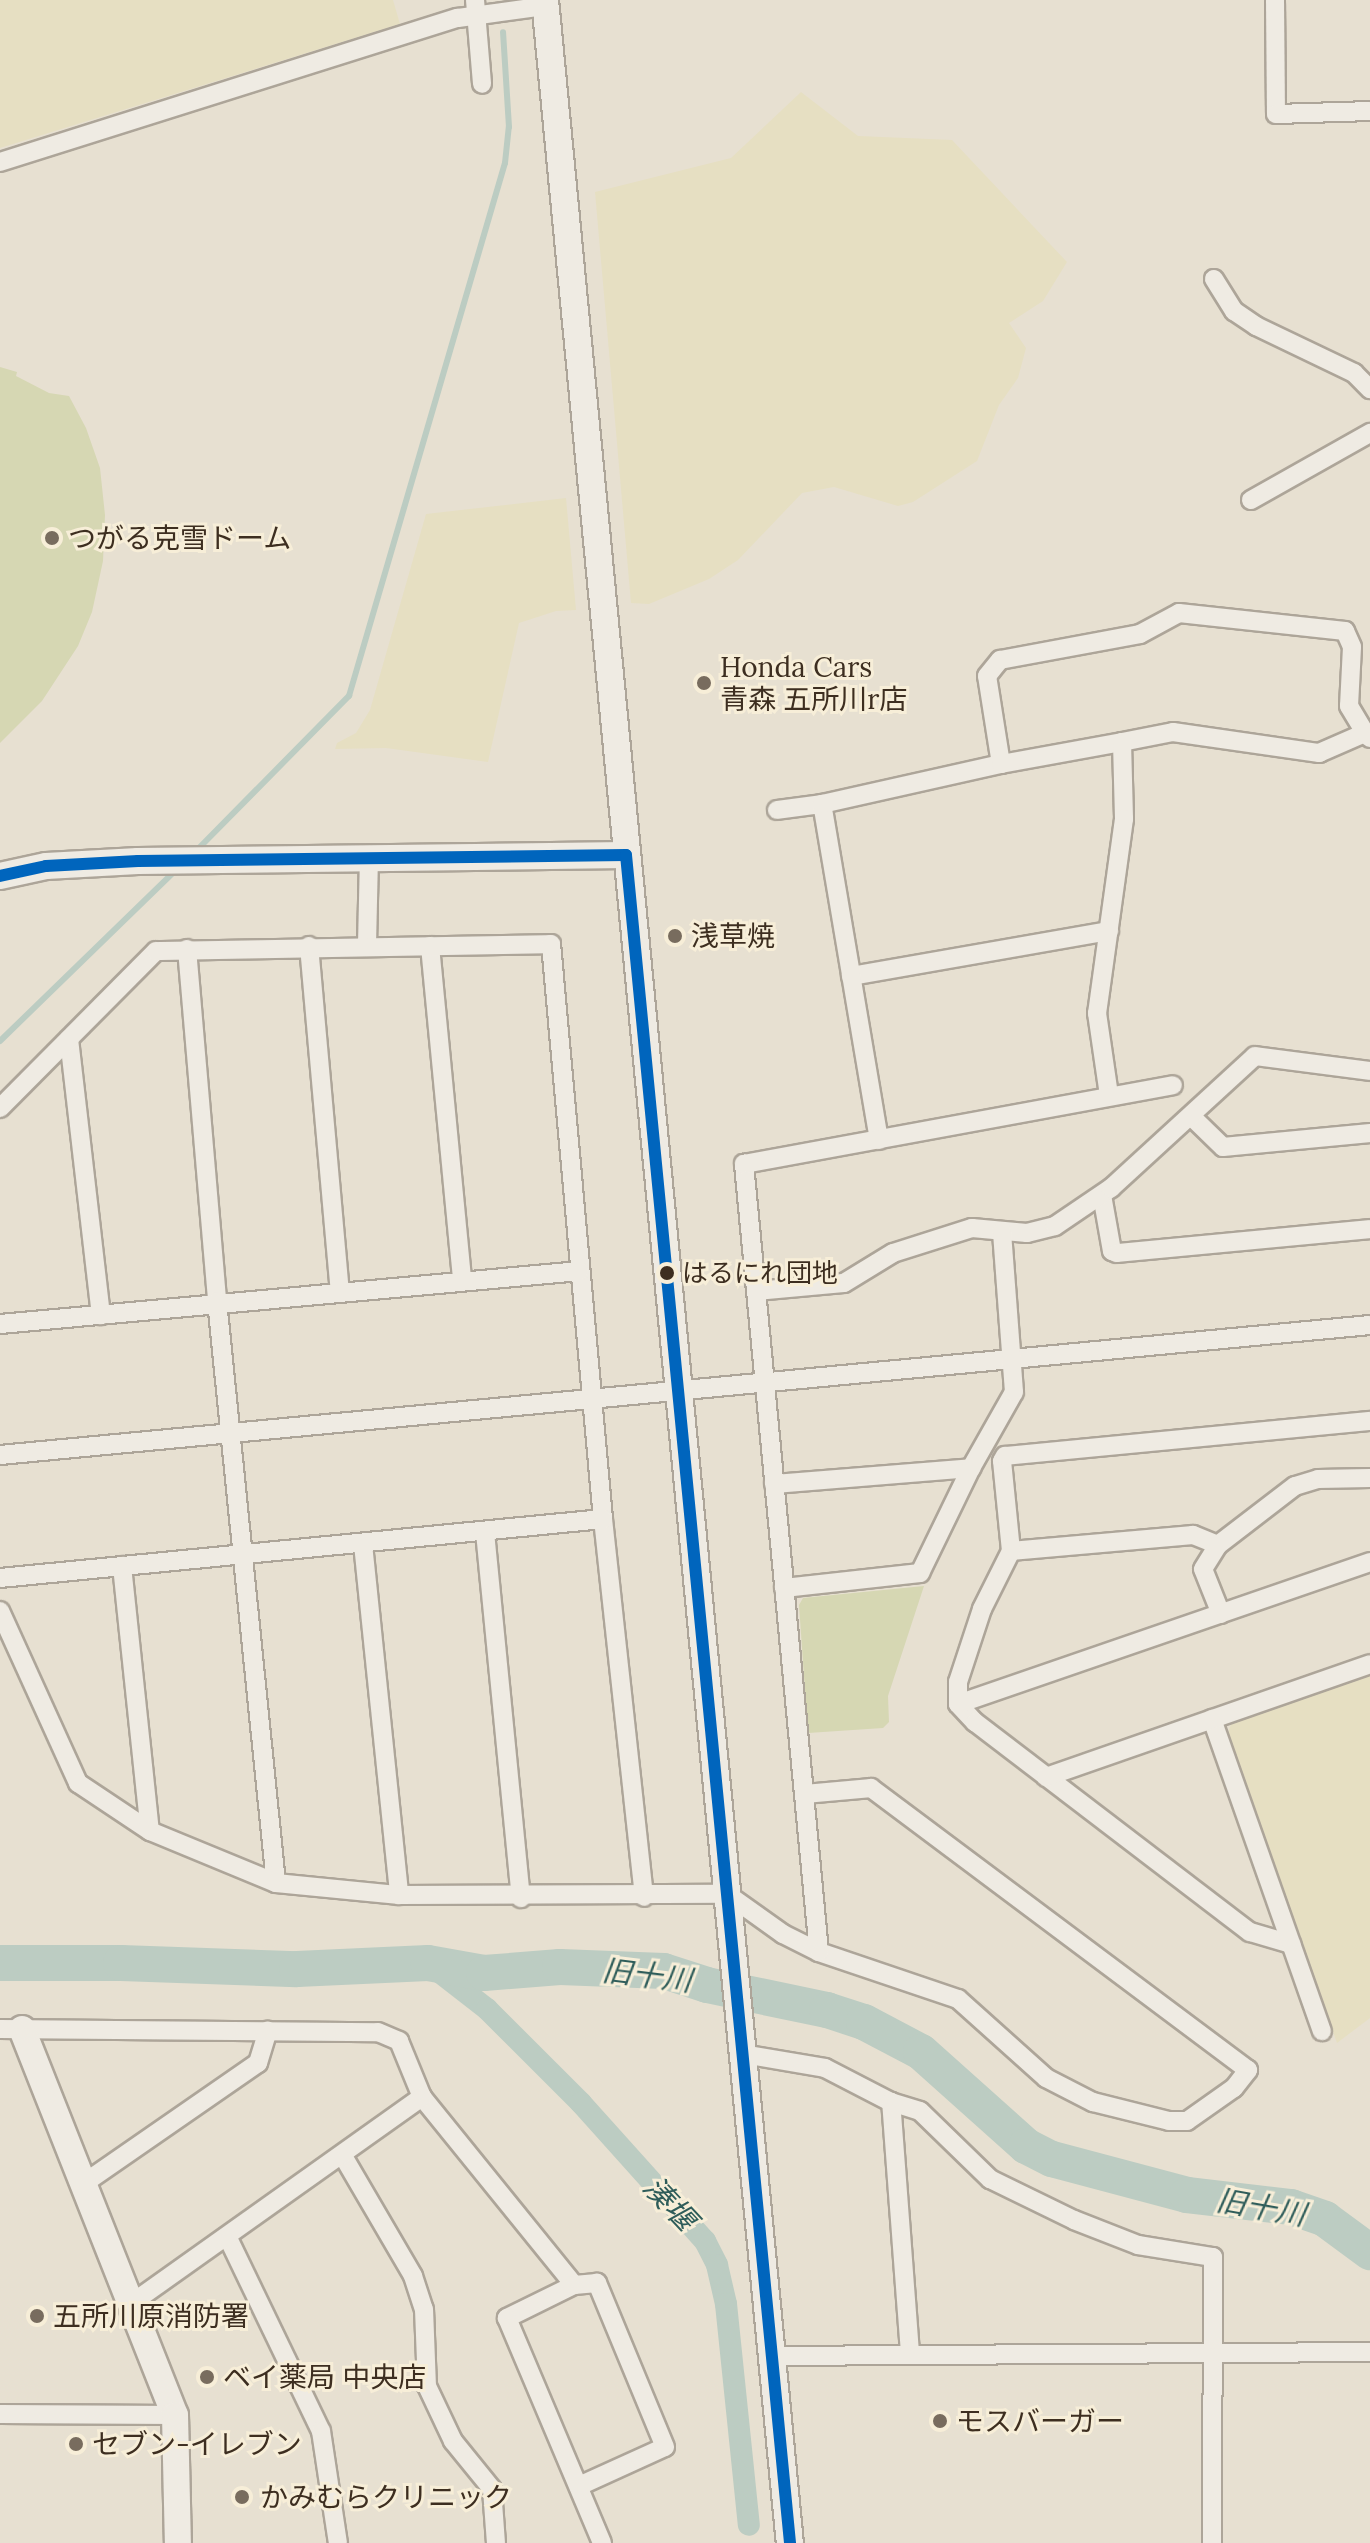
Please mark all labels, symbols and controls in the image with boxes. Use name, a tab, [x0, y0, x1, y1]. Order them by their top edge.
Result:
place label: つがる克雪ドーム	[68, 521, 292, 555]
marker: つがる克雪ドーム	[43, 529, 61, 547]
place label: Honda Cars 青森 五所川r店	[720, 650, 907, 716]
marker: Honda Cars 青森 五所川r店	[695, 674, 713, 692]
place label: 浅草焼	[691, 919, 775, 953]
marker: 浅草焼	[666, 927, 684, 945]
place label: はるにれ団地	[682, 1257, 838, 1289]
marker: はるにれ団地	[659, 1265, 675, 1281]
water label: 旧十川	[600, 1952, 694, 1998]
water label: 湊堰	[636, 2169, 704, 2237]
water label: 旧十川	[1214, 2181, 1308, 2233]
place label: 五所川原消防署	[53, 2299, 249, 2333]
marker: 五所川原消防署	[28, 2307, 46, 2325]
place label: ベイ薬局 中央店	[223, 2360, 426, 2394]
marker: ベイ薬局 中央店	[198, 2368, 216, 2386]
place label: モスバーガー	[956, 2404, 1124, 2438]
marker: モスバーガー	[931, 2412, 949, 2430]
place label: セブン-イレブン	[92, 2427, 302, 2461]
marker: セブン-イレブン	[67, 2435, 85, 2453]
place label: かみむらクリニック	[260, 2480, 512, 2514]
marker: かみむらクリニック	[231, 2486, 253, 2508]

